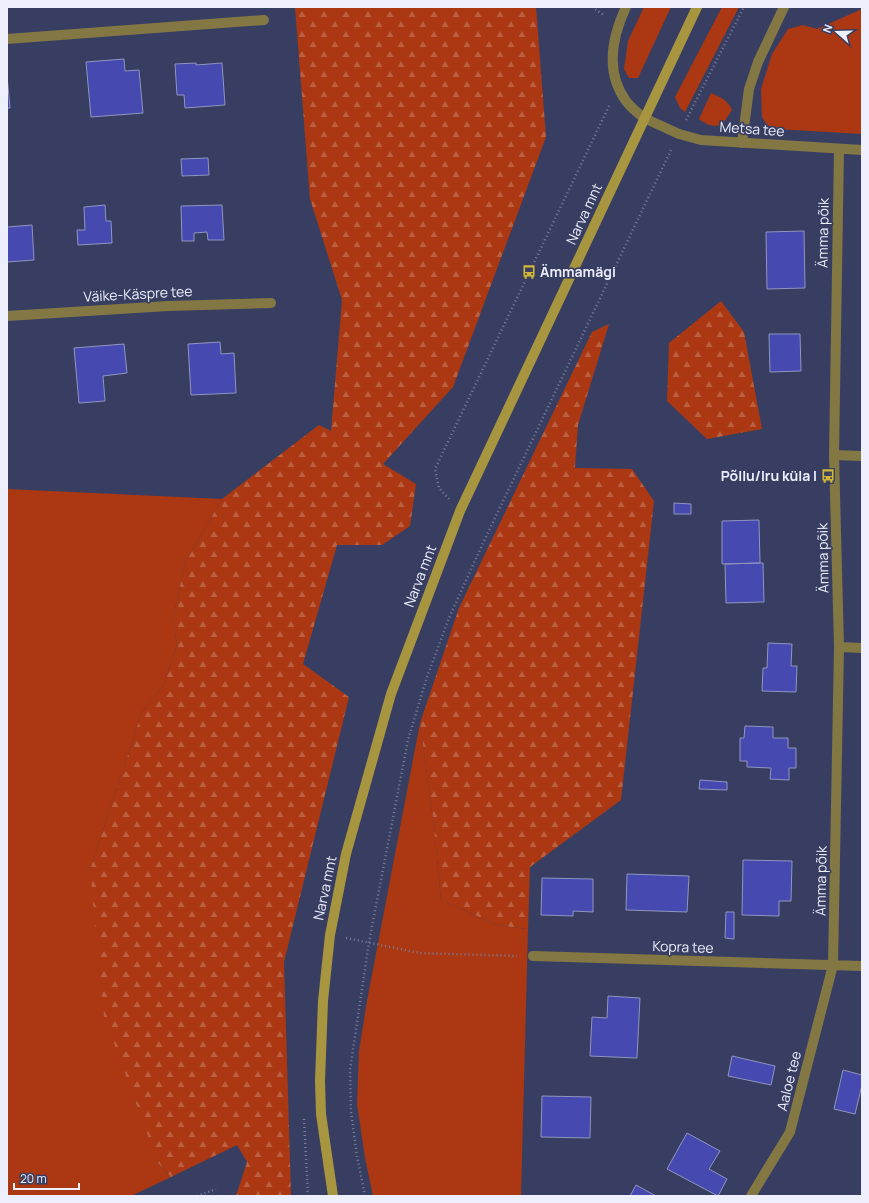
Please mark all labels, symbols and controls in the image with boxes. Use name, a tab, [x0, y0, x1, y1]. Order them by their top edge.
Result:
north arrow	[817, 12, 857, 52]
text: N	[819, 22, 836, 35]
street label: Metsa tee	[719, 117, 785, 140]
street label: Narva mnt	[561, 180, 606, 247]
street label: Ämma põik	[812, 197, 833, 268]
place label: Ämmamägi	[540, 262, 616, 281]
bus stop icon: Ämmamägi	[521, 264, 537, 280]
street label: Väike-Käspre tee	[83, 281, 193, 306]
place label: Põllu/Iru küla I	[721, 466, 817, 485]
bus stop icon: Põllu/Iru küla I	[820, 468, 836, 484]
street label: Ämma põik	[812, 522, 833, 593]
street label: Narva mnt	[399, 541, 440, 610]
street label: Ämma põik	[810, 845, 831, 916]
street label: Narva mnt	[308, 854, 341, 922]
street label: Kopra tee	[652, 936, 714, 957]
street label: Aaloe tee	[772, 1049, 805, 1113]
scale bar	[14, 1165, 79, 1191]
text: 20 m	[20, 1170, 47, 1187]

